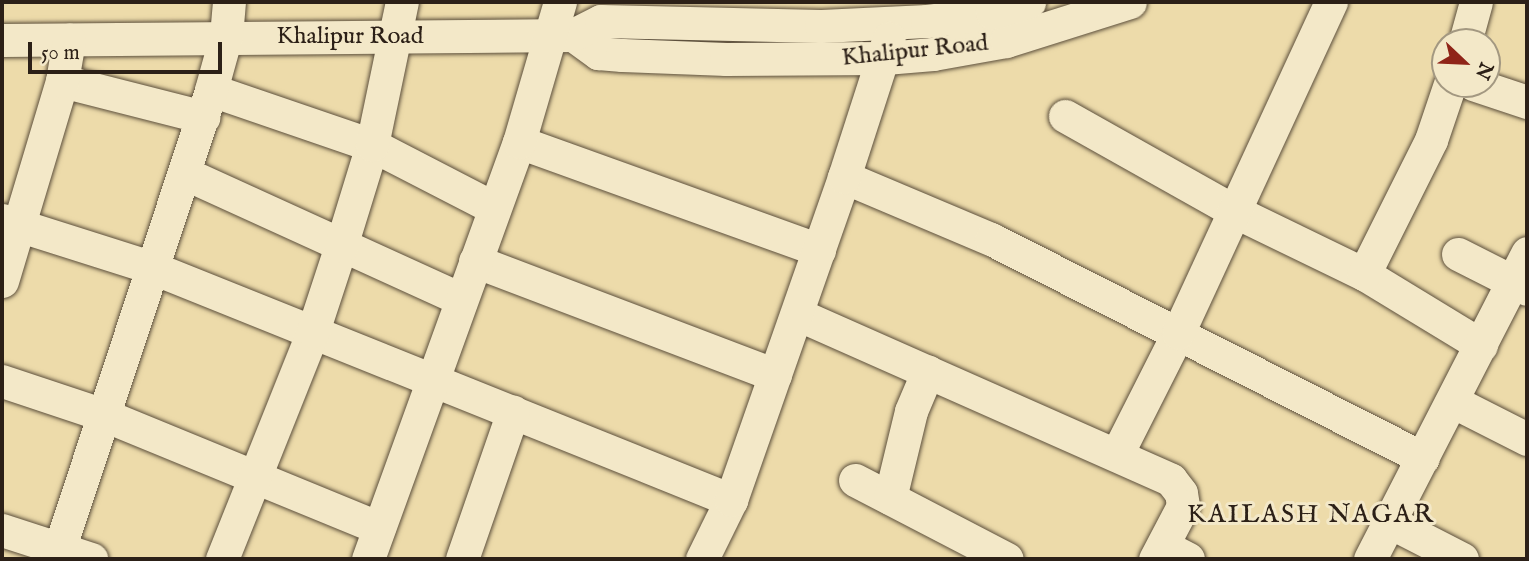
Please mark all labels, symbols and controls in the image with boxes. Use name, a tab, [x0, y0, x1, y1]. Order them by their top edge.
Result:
street label: Khalipur Road	[276, 23, 424, 51]
scale bar	[32, 28, 226, 72]
north arrow	[1431, 28, 1501, 98]
street label: Khalipur Road	[840, 29, 990, 73]
text: 50 m	[41, 40, 80, 67]
text: N	[1469, 58, 1498, 83]
district label: KAILASH NAGAR	[1189, 499, 1433, 531]

